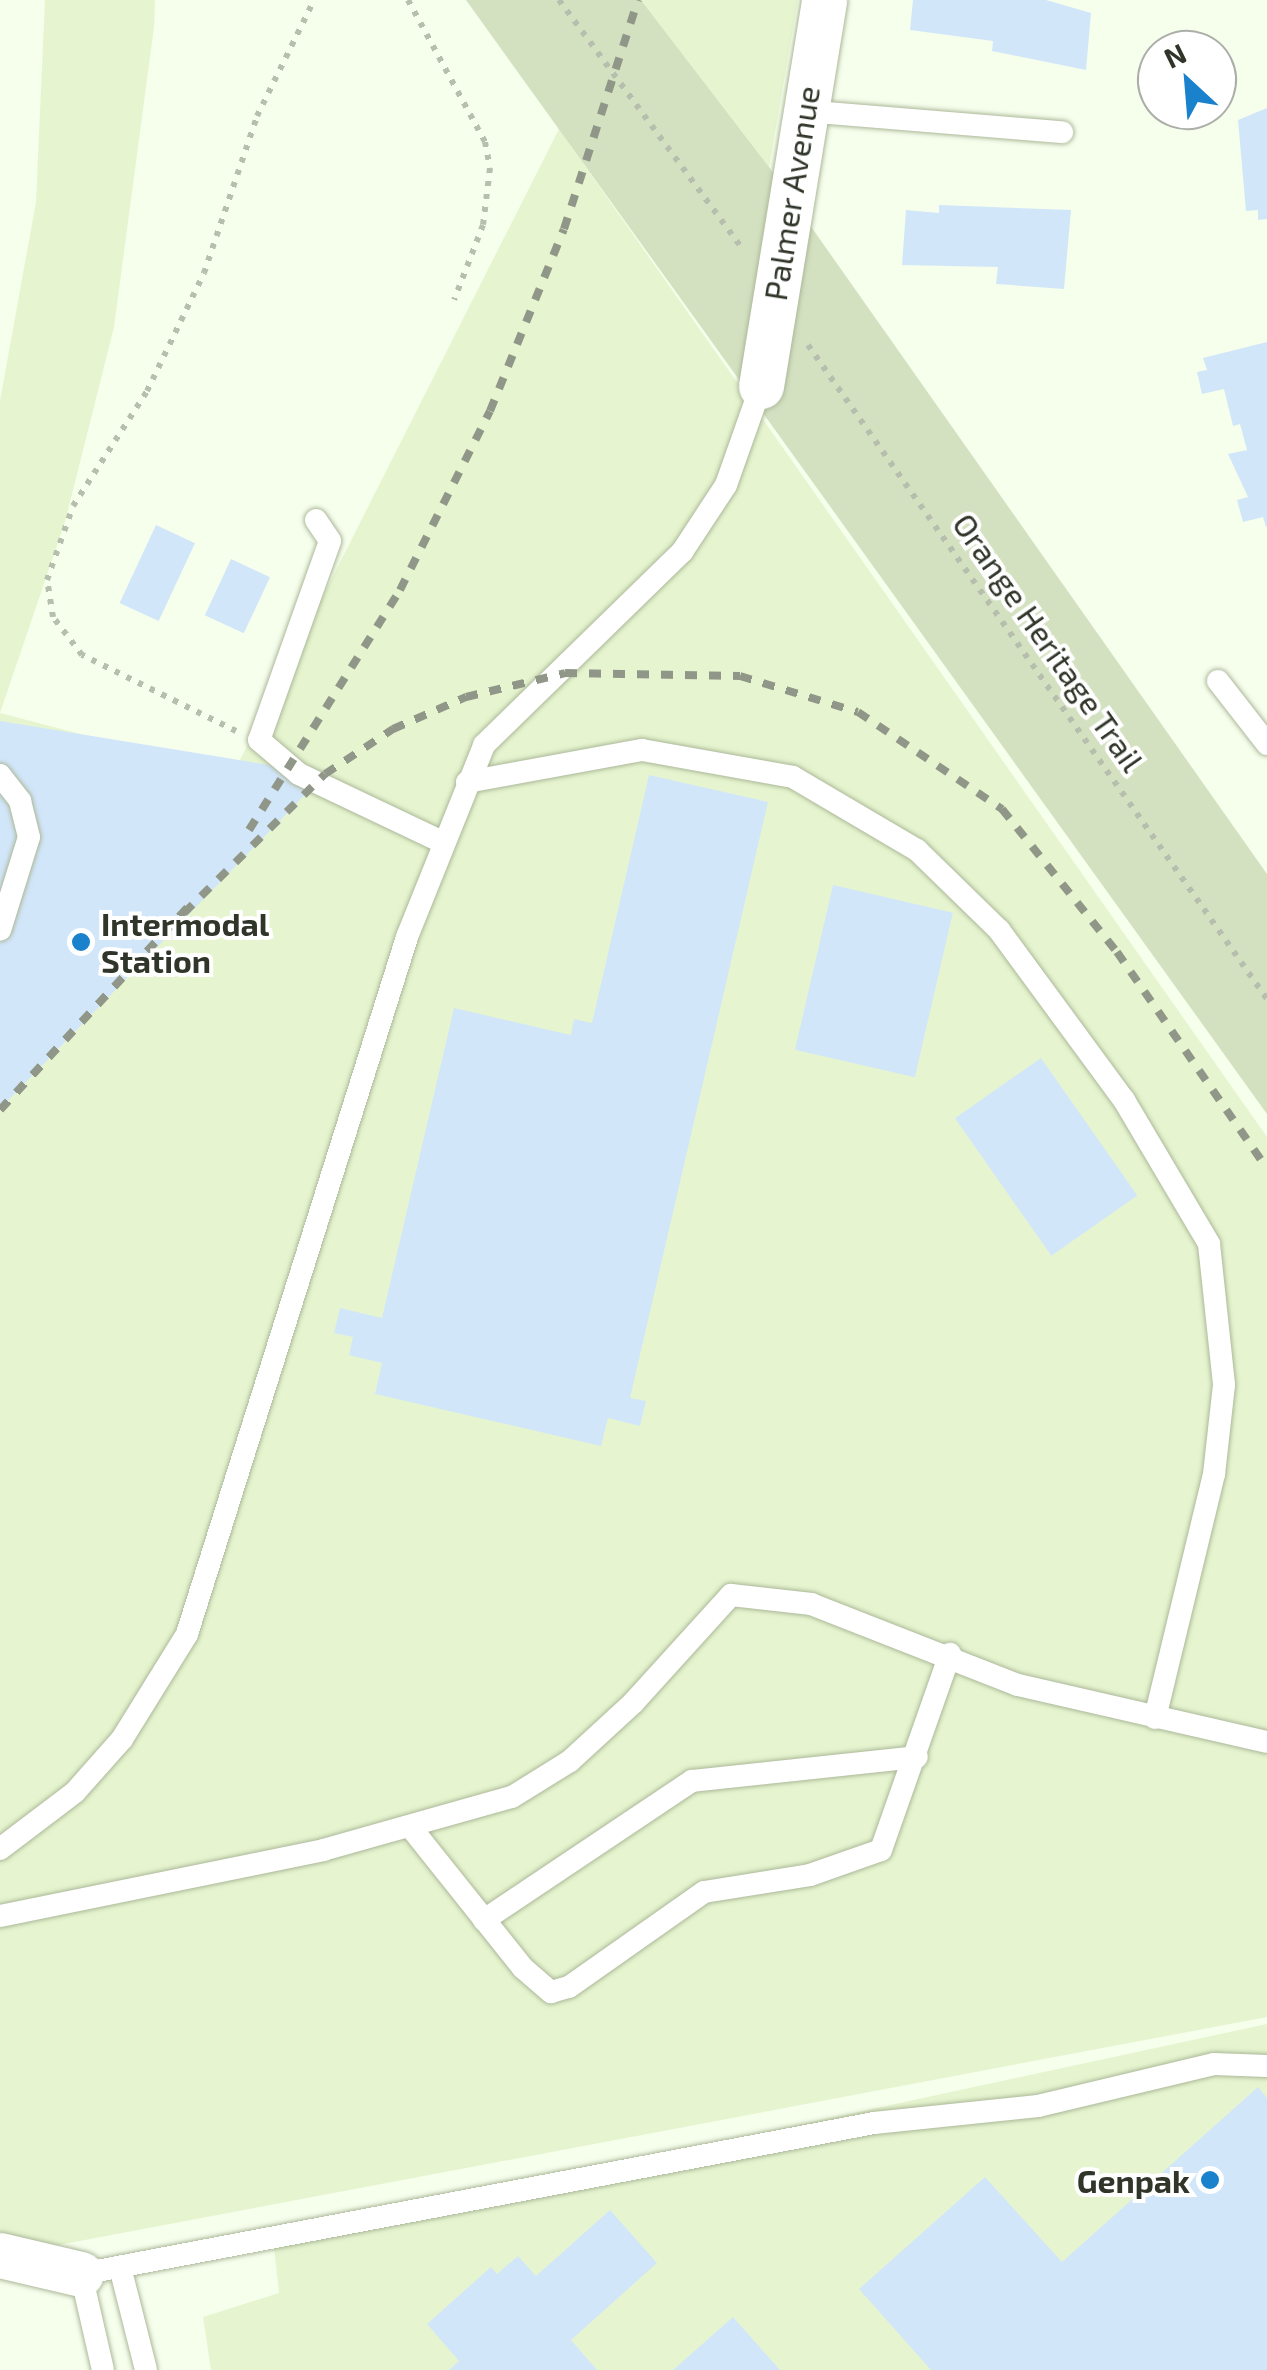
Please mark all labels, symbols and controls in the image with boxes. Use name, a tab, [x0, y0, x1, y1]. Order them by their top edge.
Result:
north arrow	[1137, 30, 1237, 130]
text: N	[1158, 35, 1191, 75]
street label: Palmer Avenue	[755, 82, 827, 304]
street label: Orange Heritage Trail	[945, 505, 1153, 779]
place label: Intermodal Station	[101, 905, 269, 980]
marker: Intermodal Station	[70, 931, 92, 953]
place label: Genpak	[1077, 2161, 1190, 2199]
marker: Genpak	[1199, 2169, 1221, 2191]

